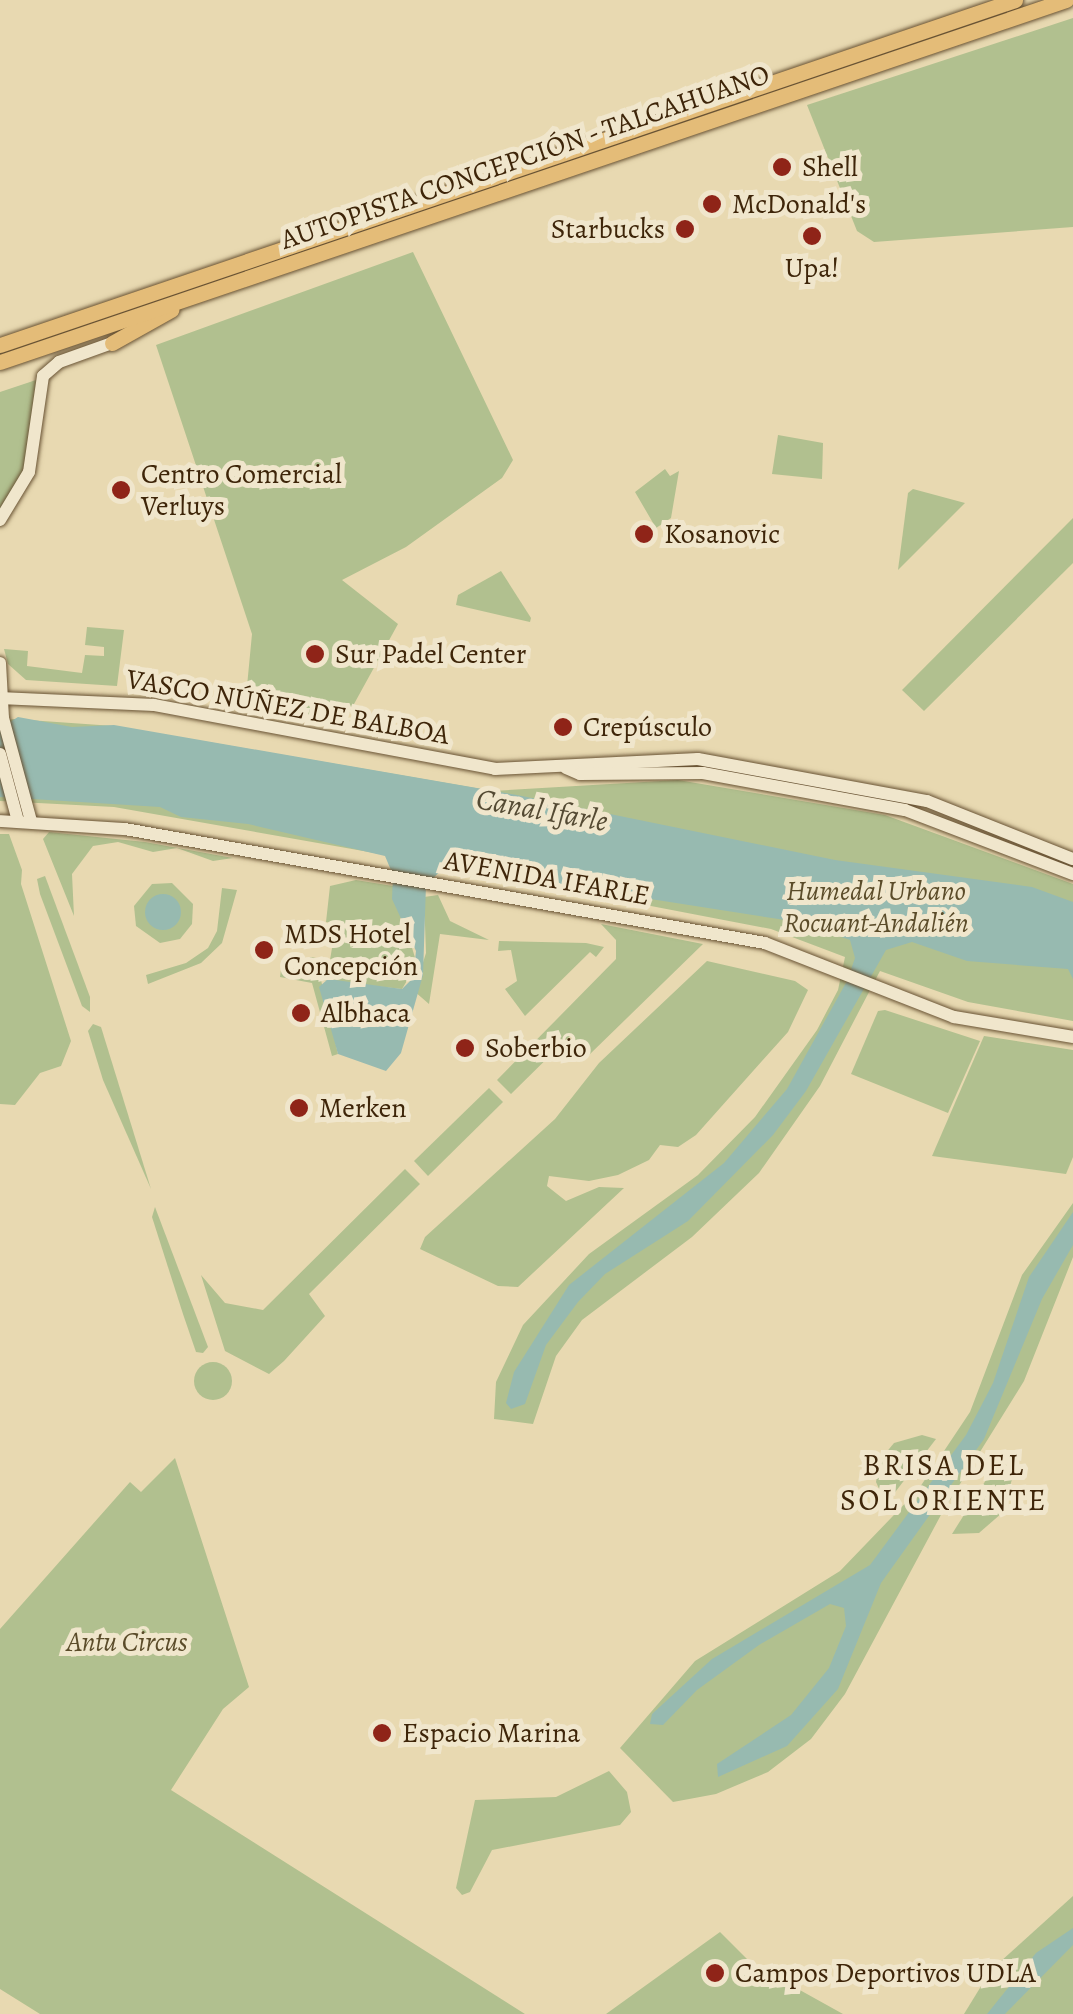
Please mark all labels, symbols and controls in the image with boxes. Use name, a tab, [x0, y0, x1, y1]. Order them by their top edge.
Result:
street label: AUTOPISTA CONCEPCIÓN - TALCAHUANO	[276, 57, 774, 257]
place label: Shell	[802, 150, 858, 184]
marker: Shell	[771, 156, 793, 178]
place label: McDonald's	[732, 187, 866, 221]
marker: McDonald's	[701, 193, 723, 215]
place label: Starbucks	[551, 212, 665, 246]
marker: Starbucks	[674, 218, 696, 240]
marker: Upa!	[801, 225, 823, 247]
place label: Upa!	[785, 251, 839, 285]
place label: Centro Comercial Verluys	[141, 457, 342, 523]
marker: Centro Comercial Verluys	[110, 479, 132, 501]
place label: Kosanovic	[664, 517, 780, 551]
marker: Kosanovic	[633, 523, 655, 545]
place label: Sur Padel Center	[335, 637, 526, 671]
marker: Sur Padel Center	[304, 643, 326, 665]
street label: VASCO NÚÑEZ DE BALBOA	[124, 662, 452, 752]
place label: Crepúsculo	[583, 710, 712, 744]
marker: Crepúsculo	[552, 716, 574, 738]
water label: Canal Ifarle	[474, 781, 610, 839]
street label: AVENIDA IFARLE	[442, 843, 652, 913]
park label: Humedal Urbano Rocuant-Andalién	[783, 874, 969, 940]
place label: MDS Hotel Concepción	[284, 917, 418, 983]
marker: MDS Hotel Concepción	[253, 939, 275, 961]
place label: Albhaca	[321, 996, 410, 1030]
marker: Albhaca	[290, 1002, 312, 1024]
place label: Soberbio	[485, 1031, 587, 1065]
marker: Soberbio	[454, 1037, 476, 1059]
place label: Merken	[319, 1091, 407, 1125]
marker: Merken	[288, 1097, 310, 1119]
district label: BRISA DEL SOL ORIENTE	[840, 1447, 1048, 1518]
park label: Antu Circus	[66, 1625, 188, 1659]
place label: Espacio Marina	[402, 1716, 580, 1750]
marker: Espacio Marina	[371, 1722, 393, 1744]
place label: Campos Deportivos UDLA	[735, 1956, 1036, 1990]
marker: Campos Deportivos UDLA	[704, 1962, 726, 1984]

